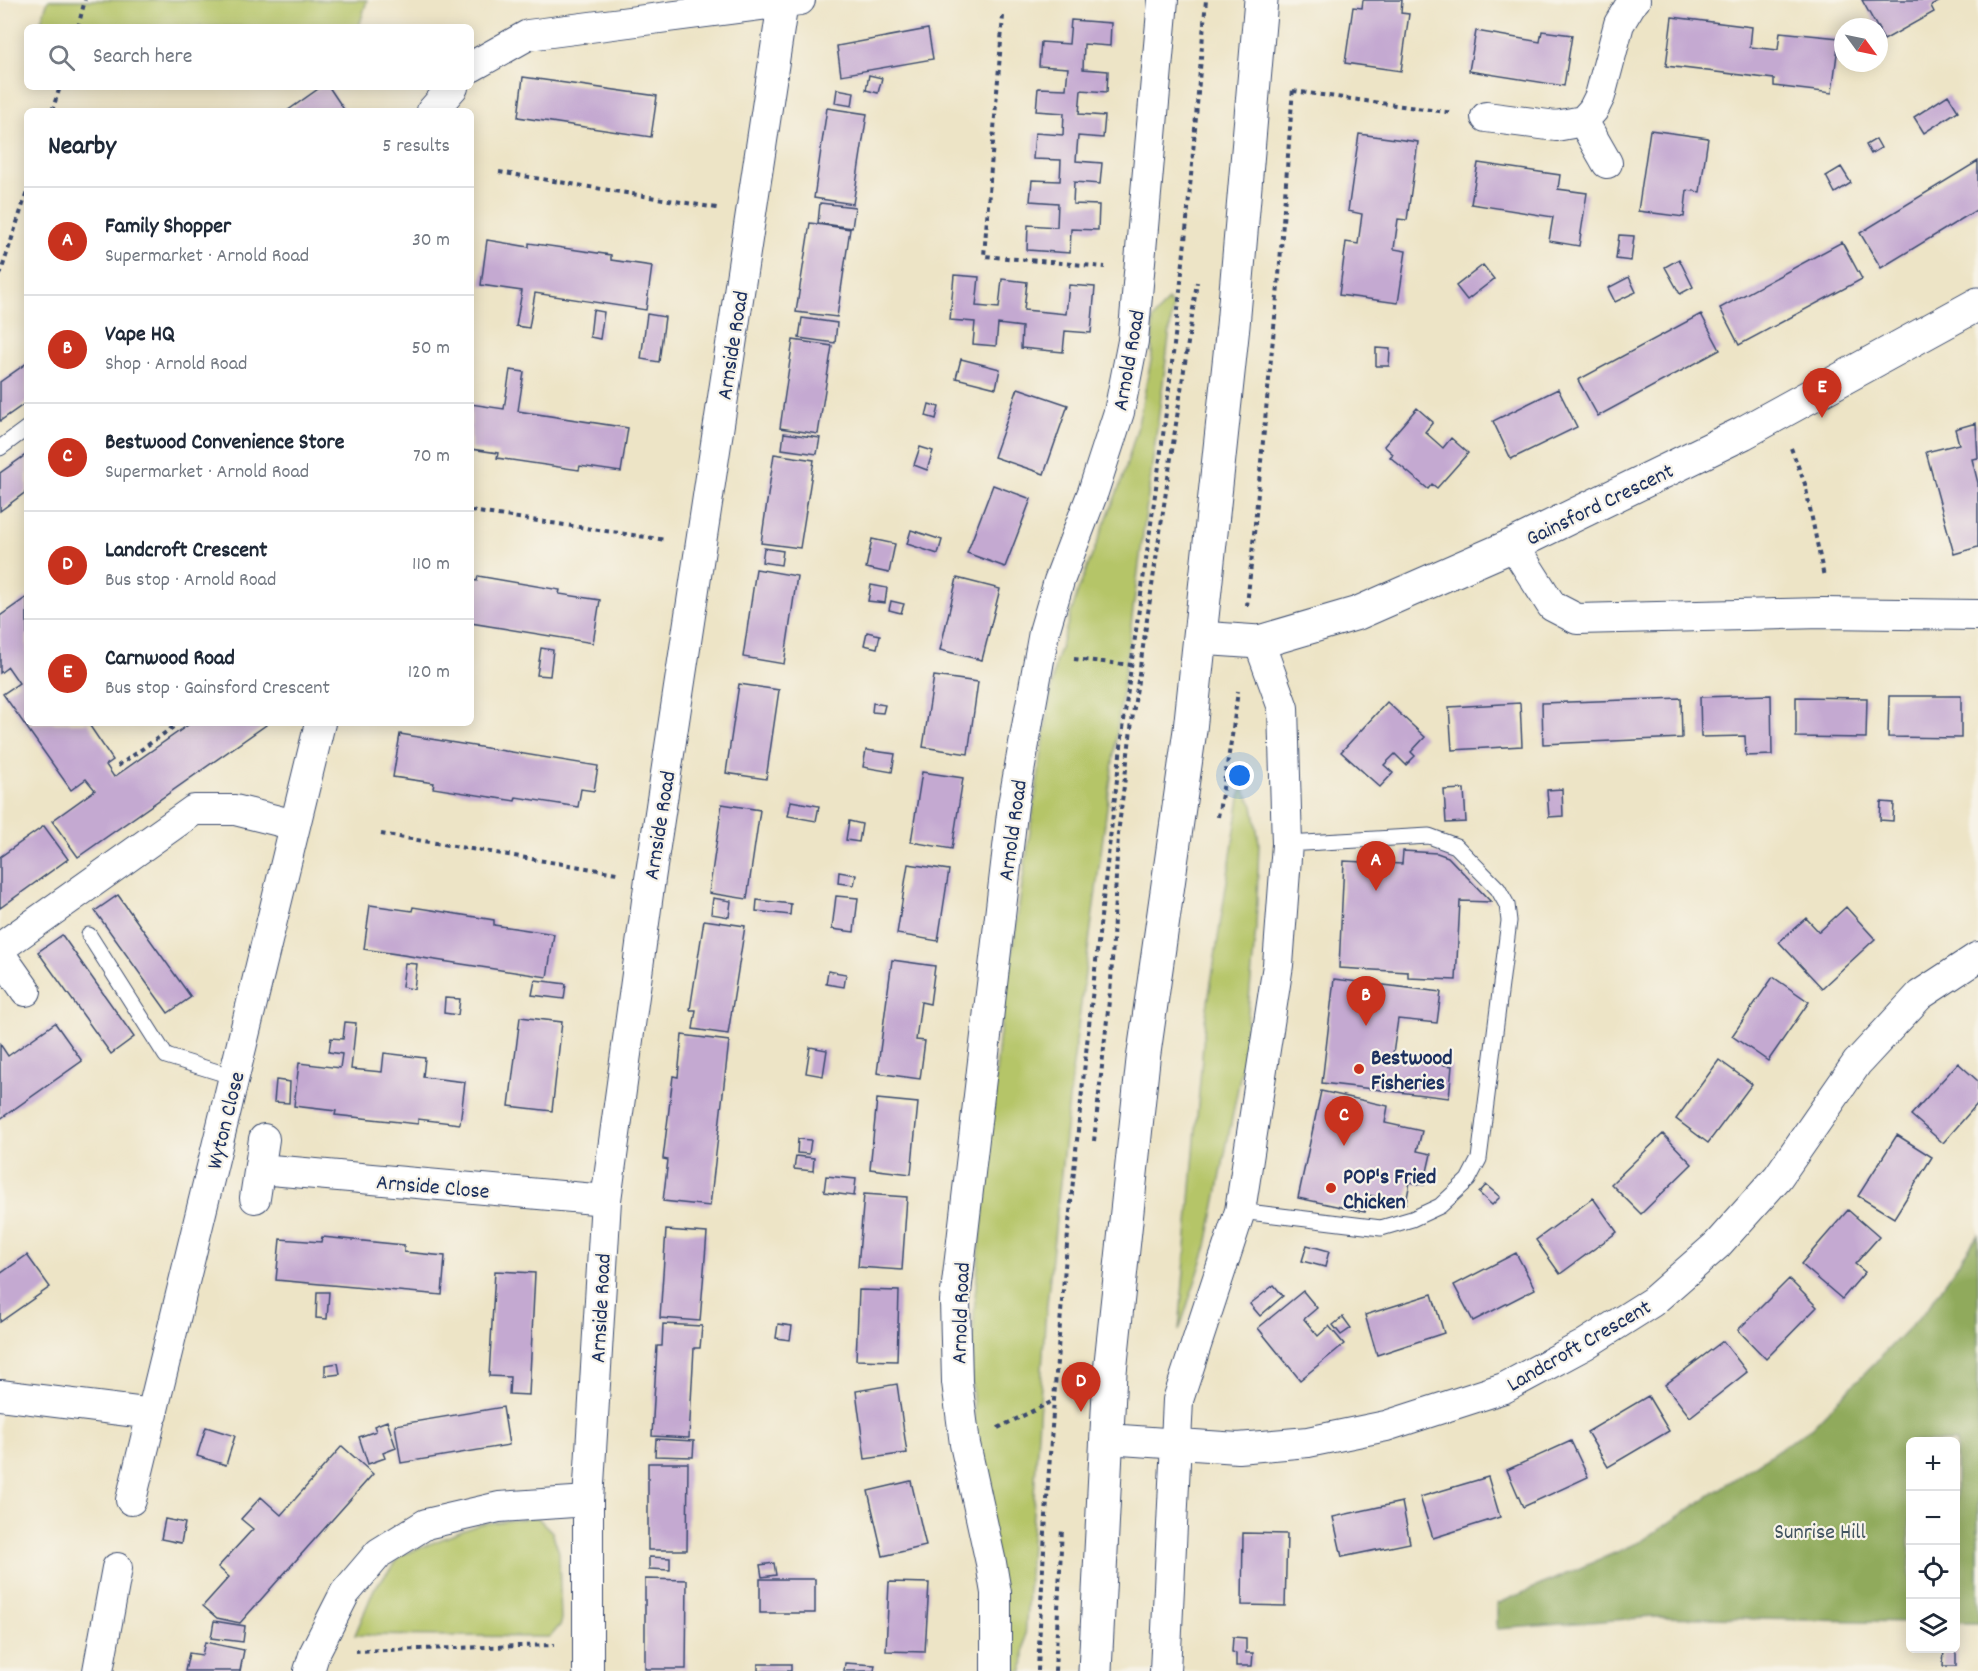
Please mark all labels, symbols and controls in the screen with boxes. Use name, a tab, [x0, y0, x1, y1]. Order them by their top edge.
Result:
north arrow	[1834, 18, 1888, 72]
search box	[24, 24, 474, 90]
icon: search	[45, 41, 78, 74]
text: Search here	[93, 42, 192, 73]
text: Nearby	[48, 129, 116, 166]
text: 5 results	[382, 133, 450, 161]
text: Family Shopper	[105, 212, 231, 243]
text: A	[62, 227, 73, 255]
text: 30 m	[412, 227, 450, 255]
text: Supermarket · Arnold Road	[105, 243, 309, 271]
street label: Arnside Road	[711, 289, 758, 402]
street label: Arnold Road	[1106, 308, 1155, 413]
text: Vape HQ	[105, 320, 175, 351]
text: B	[63, 335, 72, 363]
text: 50 m	[412, 335, 450, 363]
text: Shop · Arnold Road	[105, 351, 247, 379]
pin: E	[1802, 368, 1842, 418]
text: Bestwood Convenience Store	[105, 428, 344, 459]
text: C	[63, 443, 72, 471]
text: 70 m	[413, 443, 450, 471]
street label: Gainsford Crescent	[1522, 457, 1680, 555]
text: Supermarket · Arnold Road	[105, 459, 309, 487]
text: Landcroft Crescent	[105, 536, 267, 567]
text: D	[62, 551, 73, 579]
text: 110 m	[412, 551, 450, 579]
text: Bus stop · Arnold Road	[105, 567, 276, 595]
text: Carnwood Road	[105, 644, 235, 675]
text: E	[63, 659, 72, 687]
text: 120 m	[408, 659, 450, 687]
text: Bus stop · Gainsford Crescent	[105, 675, 330, 703]
your location	[1225, 761, 1254, 790]
street label: Arnside Road	[638, 769, 685, 882]
street label: Arnold Road	[992, 778, 1037, 883]
pin: A	[1356, 842, 1396, 891]
pin: B	[1346, 976, 1386, 1026]
place label: Bestwood Fisheries	[1371, 1044, 1453, 1100]
marker: Bestwood Fisheries	[1352, 1062, 1366, 1076]
street label: Wyton Close	[200, 1069, 254, 1173]
pin: C	[1324, 1096, 1364, 1146]
place label: POP's Fried Chicken	[1343, 1163, 1436, 1219]
street label: Arnside Close	[375, 1168, 491, 1209]
marker: POP's Fried Chicken	[1324, 1181, 1338, 1195]
street label: Arnside Road	[584, 1253, 621, 1364]
street label: Arnold Road	[945, 1262, 980, 1365]
street label: Landcroft Crescent	[1502, 1293, 1658, 1401]
pin: D	[1062, 1362, 1100, 1412]
map controls	[1906, 1437, 1960, 1653]
button: +	[1906, 1437, 1960, 1491]
button: −	[1906, 1491, 1960, 1545]
park label: Sunrise Hill	[1774, 1518, 1866, 1549]
button: locate	[1906, 1545, 1960, 1599]
button: layers	[1906, 1599, 1960, 1653]

